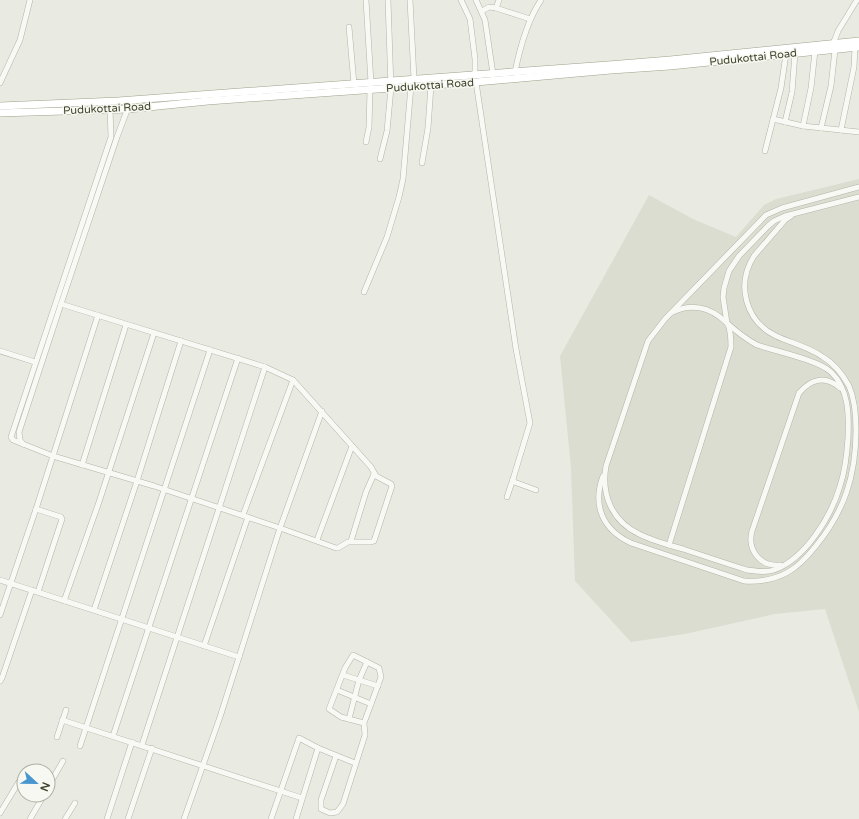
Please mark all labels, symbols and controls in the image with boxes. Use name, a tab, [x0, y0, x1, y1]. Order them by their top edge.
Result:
street label: Pudukottai Road	[709, 46, 798, 69]
street label: Pudukottai Road	[386, 76, 474, 95]
street label: Pudukottai Road	[63, 100, 151, 117]
north arrow	[16, 763, 56, 803]
text: N	[37, 780, 52, 793]

